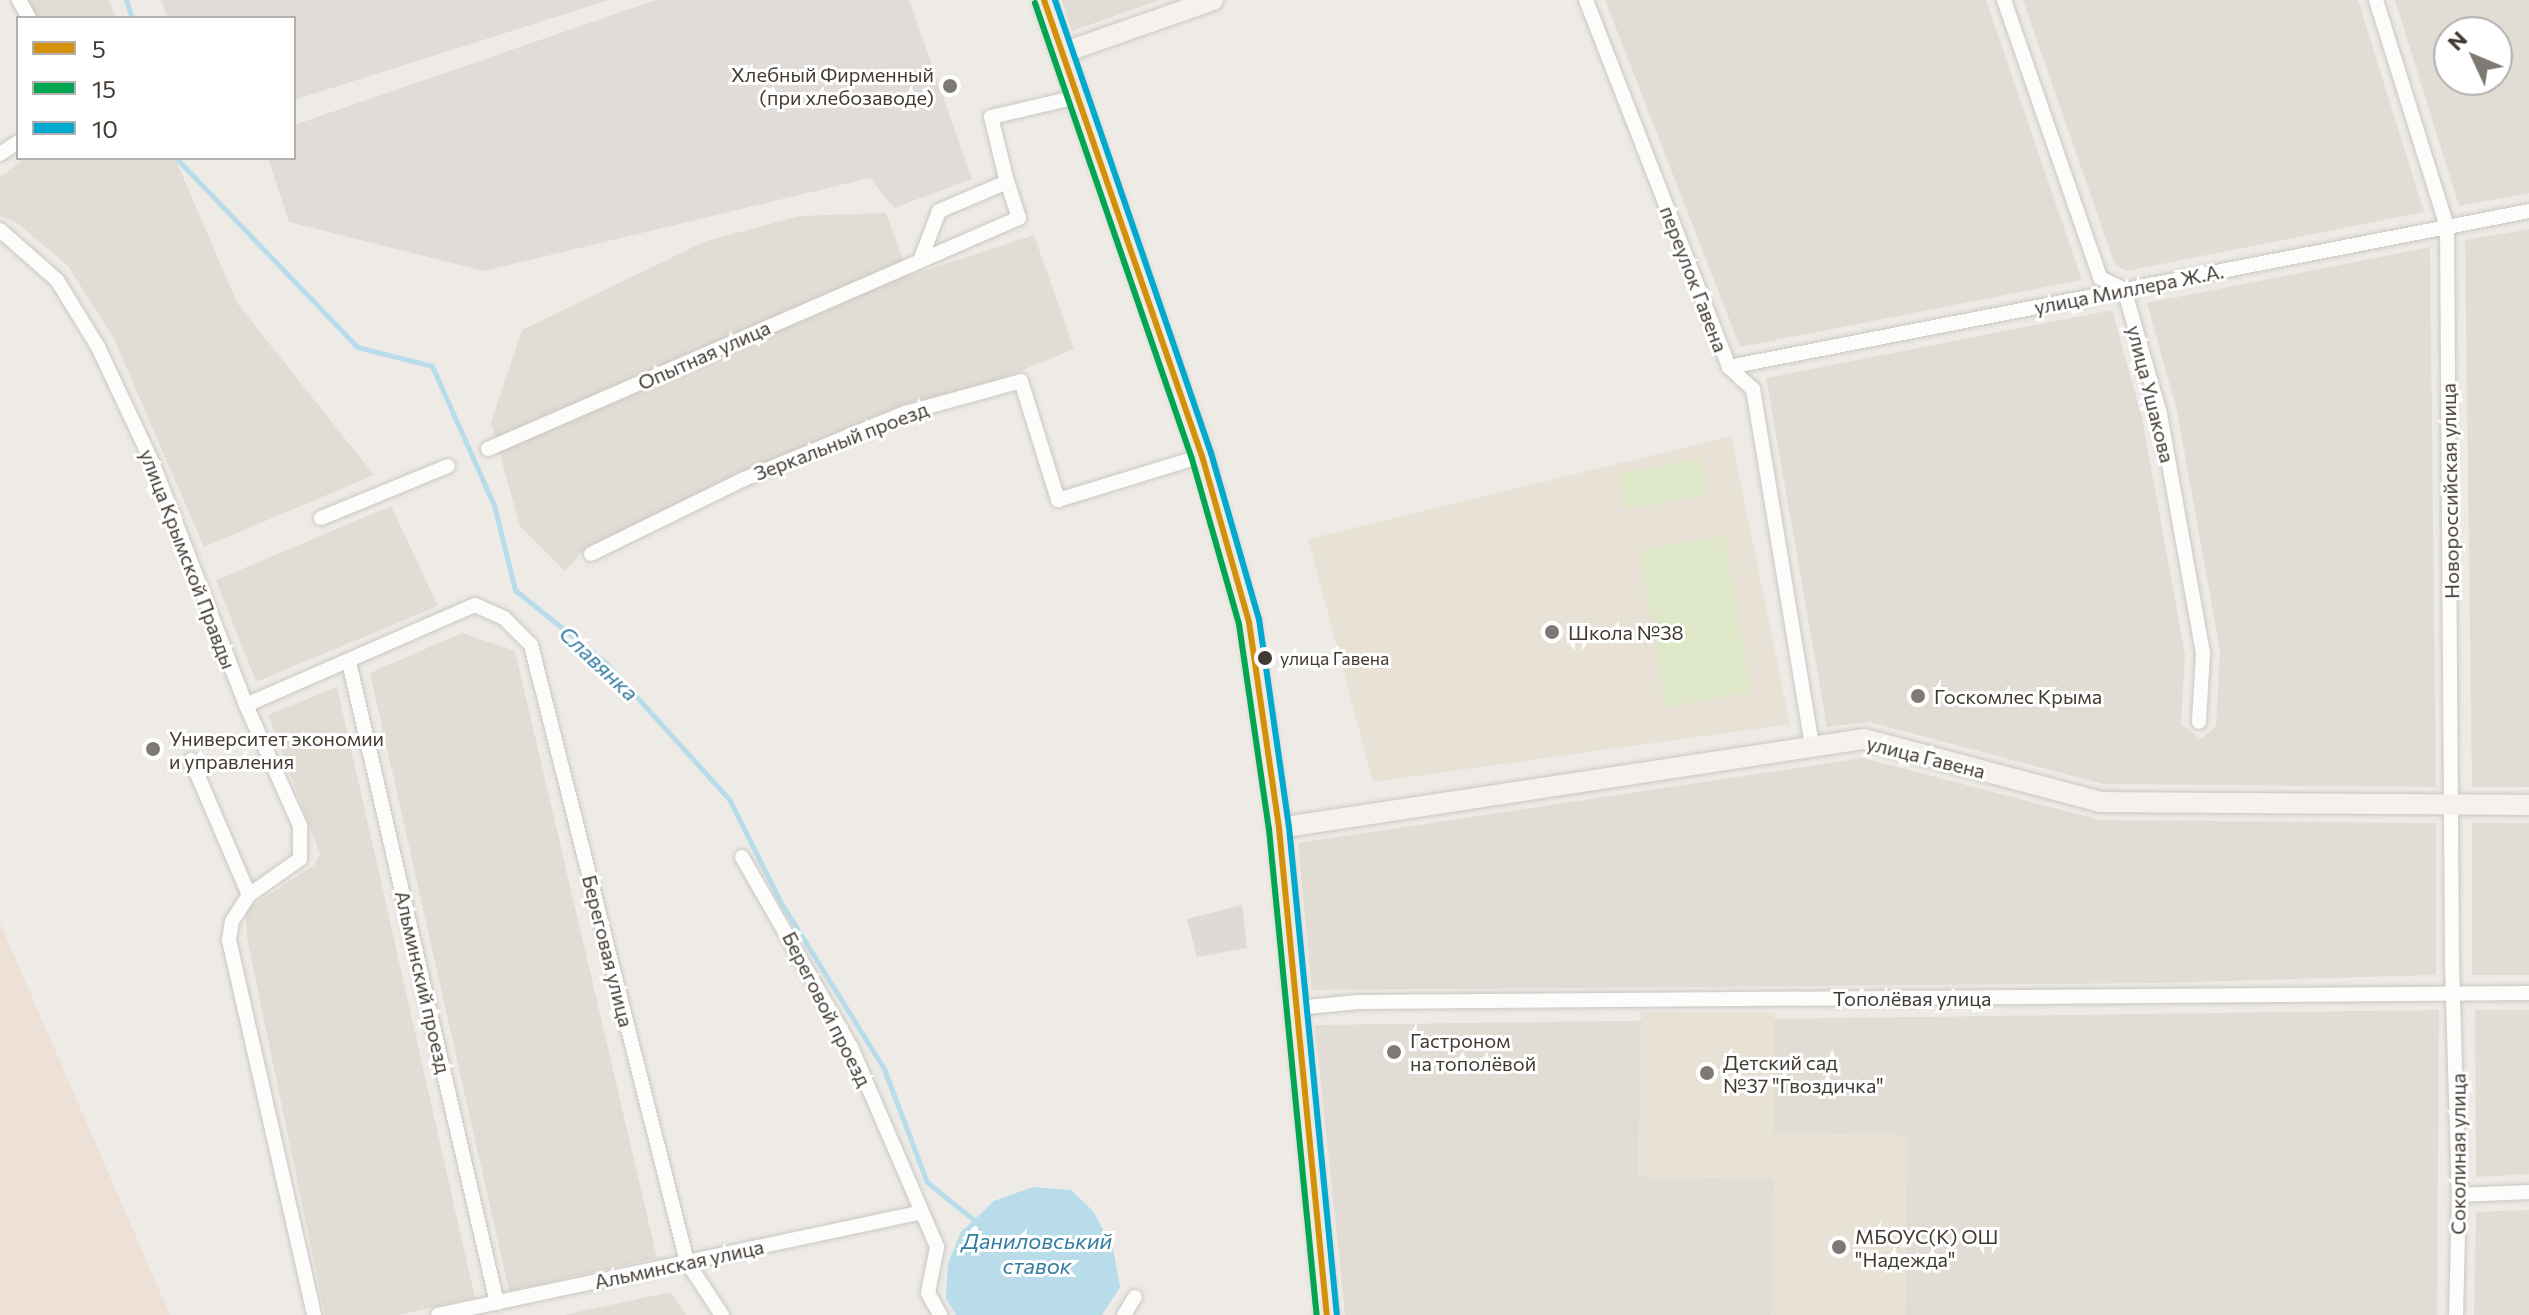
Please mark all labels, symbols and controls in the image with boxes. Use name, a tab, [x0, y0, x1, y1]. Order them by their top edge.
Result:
legend	[16, 16, 296, 160]
north arrow	[2433, 16, 2513, 96]
text: N	[2441, 25, 2472, 56]
text: 5	[92, 34, 106, 63]
place label: Хлебный Фирменный (при хлебозаводе)	[731, 62, 934, 109]
text: 15	[92, 74, 116, 103]
marker: Хлебный Фирменный (при хлебозаводе)	[941, 77, 959, 95]
text: 10	[92, 114, 118, 143]
street label: переулок Гавена	[1655, 203, 1733, 355]
street label: улица Миллера Ж.А.	[2032, 259, 2226, 319]
street label: Опытная улица	[634, 315, 774, 395]
street label: улица Ушакова	[2122, 323, 2180, 465]
street label: Новороссийская улица	[2436, 383, 2464, 599]
street label: Зеркальный проезд	[750, 397, 932, 485]
street label: улица Крымской Правды	[135, 446, 241, 672]
water label: Славянка	[554, 620, 644, 706]
place label: Школа №38	[1568, 620, 1684, 644]
marker: Школа №38	[1543, 623, 1561, 641]
place label: улица Гавена	[1280, 647, 1389, 669]
marker: улица Гавена	[1257, 650, 1273, 666]
place label: Госкомлес Крыма	[1934, 684, 2102, 708]
marker: Госкомлес Крыма	[1909, 687, 1927, 705]
place label: Университет экономии и управления	[169, 726, 384, 773]
street label: улица Гавена	[1864, 731, 1988, 783]
marker: Университет экономии и управления	[144, 740, 162, 758]
street label: Береговая улица	[577, 872, 639, 1030]
street label: Альминский проезд	[390, 888, 456, 1076]
street label: Береговой проезд	[778, 927, 876, 1091]
street label: Тополёвая улица	[1833, 986, 1991, 1010]
place label: Гастроном на тополёвой	[1410, 1028, 1536, 1075]
marker: Гастроном на тополёвой	[1385, 1043, 1403, 1061]
place label: Детский сад №37 "Гвоздичка"	[1723, 1050, 1884, 1097]
marker: Детский сад №37 "Гвоздичка"	[1698, 1064, 1716, 1082]
street label: Соколиная улица	[2446, 1073, 2470, 1235]
place label: МБОУС(К) ОШ "Надежда"	[1855, 1224, 1998, 1271]
water label: Даниловський ставок	[962, 1227, 1112, 1278]
street label: Альминская улица	[592, 1234, 766, 1294]
marker: МБОУС(К) ОШ "Надежда"	[1830, 1238, 1848, 1256]

